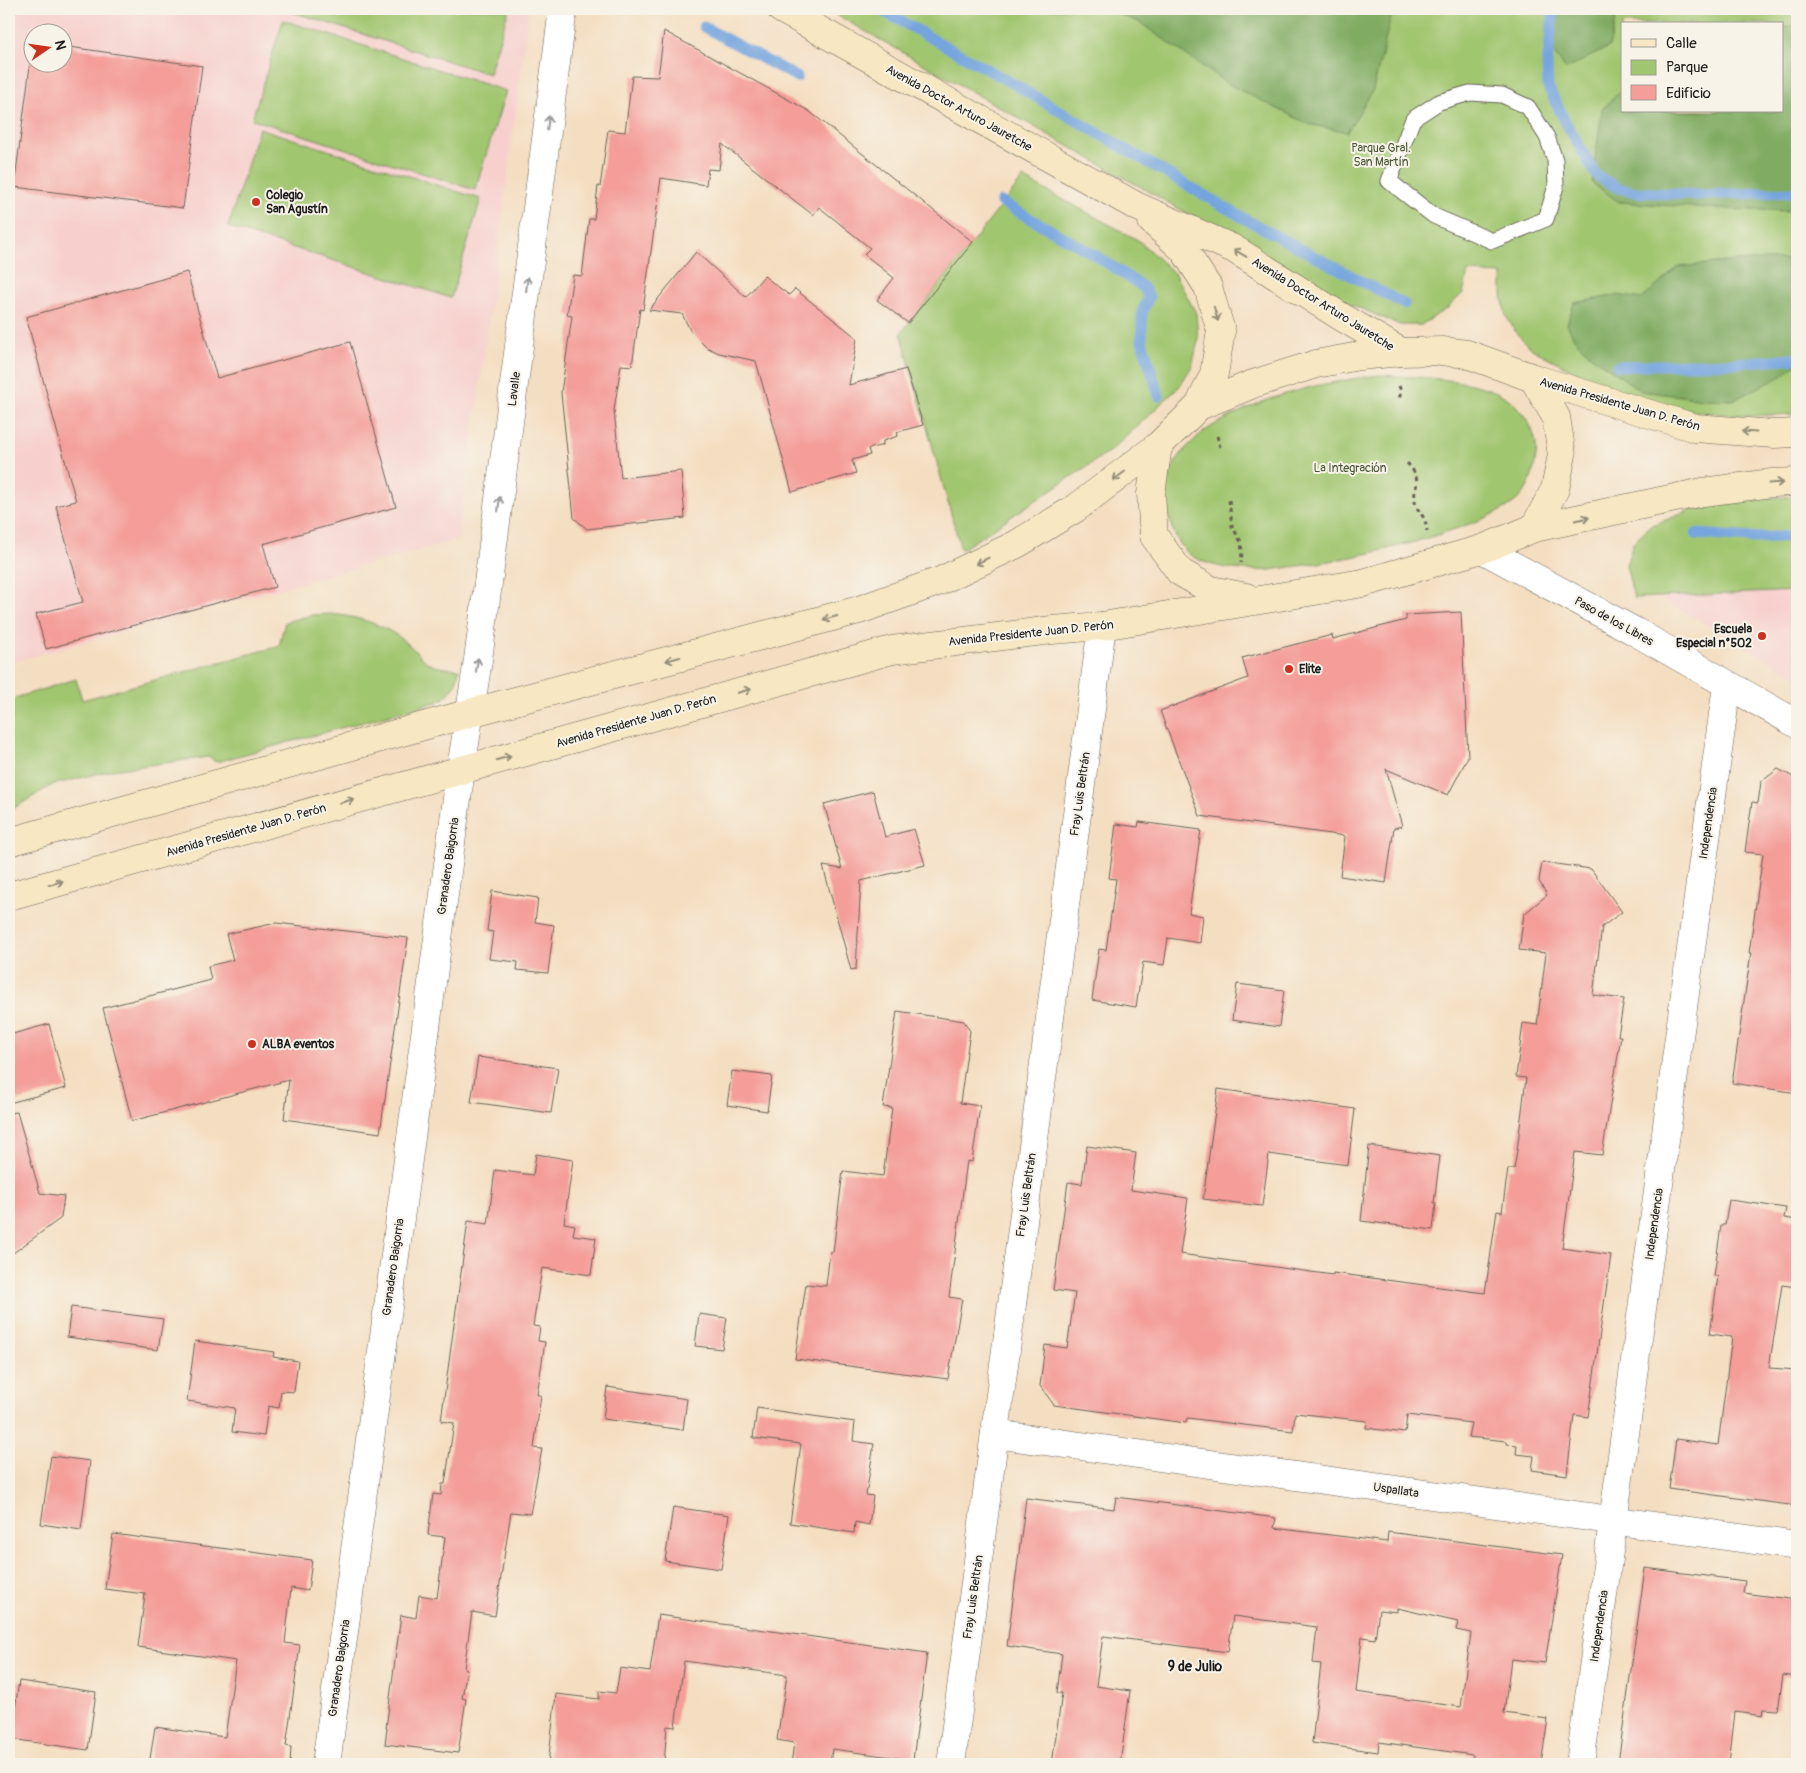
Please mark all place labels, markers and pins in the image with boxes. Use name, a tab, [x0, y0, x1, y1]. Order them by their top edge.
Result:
place label: Colegio San Agustín	[266, 188, 328, 217]
marker: Colegio San Agustín	[250, 196, 262, 208]
place label: Escuela Especial n°502	[1676, 622, 1752, 651]
marker: Escuela Especial n°502	[1756, 630, 1768, 642]
place label: Elite	[1299, 662, 1322, 677]
marker: Elite	[1283, 663, 1295, 675]
place label: ALBA eventos	[262, 1037, 335, 1052]
marker: ALBA eventos	[246, 1038, 258, 1050]

